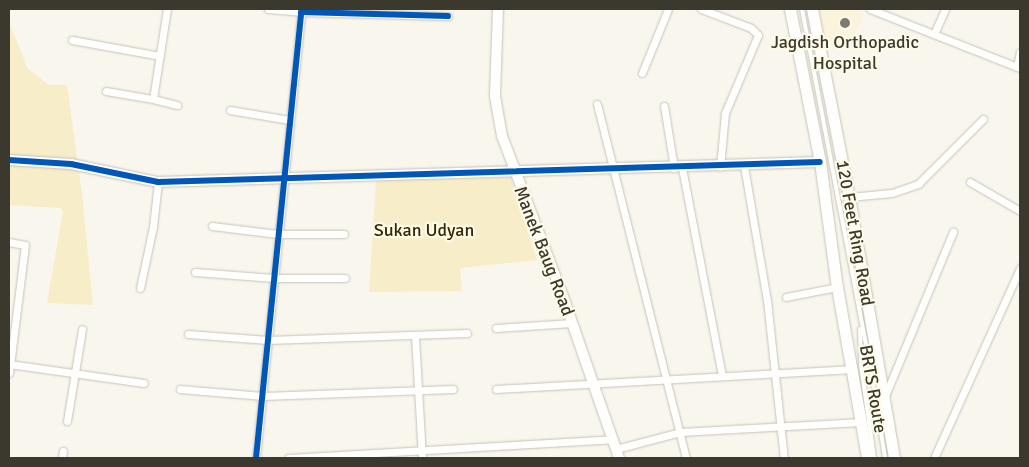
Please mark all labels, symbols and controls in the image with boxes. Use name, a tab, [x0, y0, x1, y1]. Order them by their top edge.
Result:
marker: Jagdish Orthopadic Hospital	[838, 16, 852, 30]
place label: Jagdish Orthopadic Hospital	[771, 32, 919, 74]
street label: 120 Feet Ring Road	[832, 158, 878, 308]
street label: Manek Baug Road	[509, 183, 579, 319]
park label: Sukan Udyan	[374, 219, 474, 241]
street label: BRTS Route	[855, 343, 891, 435]

